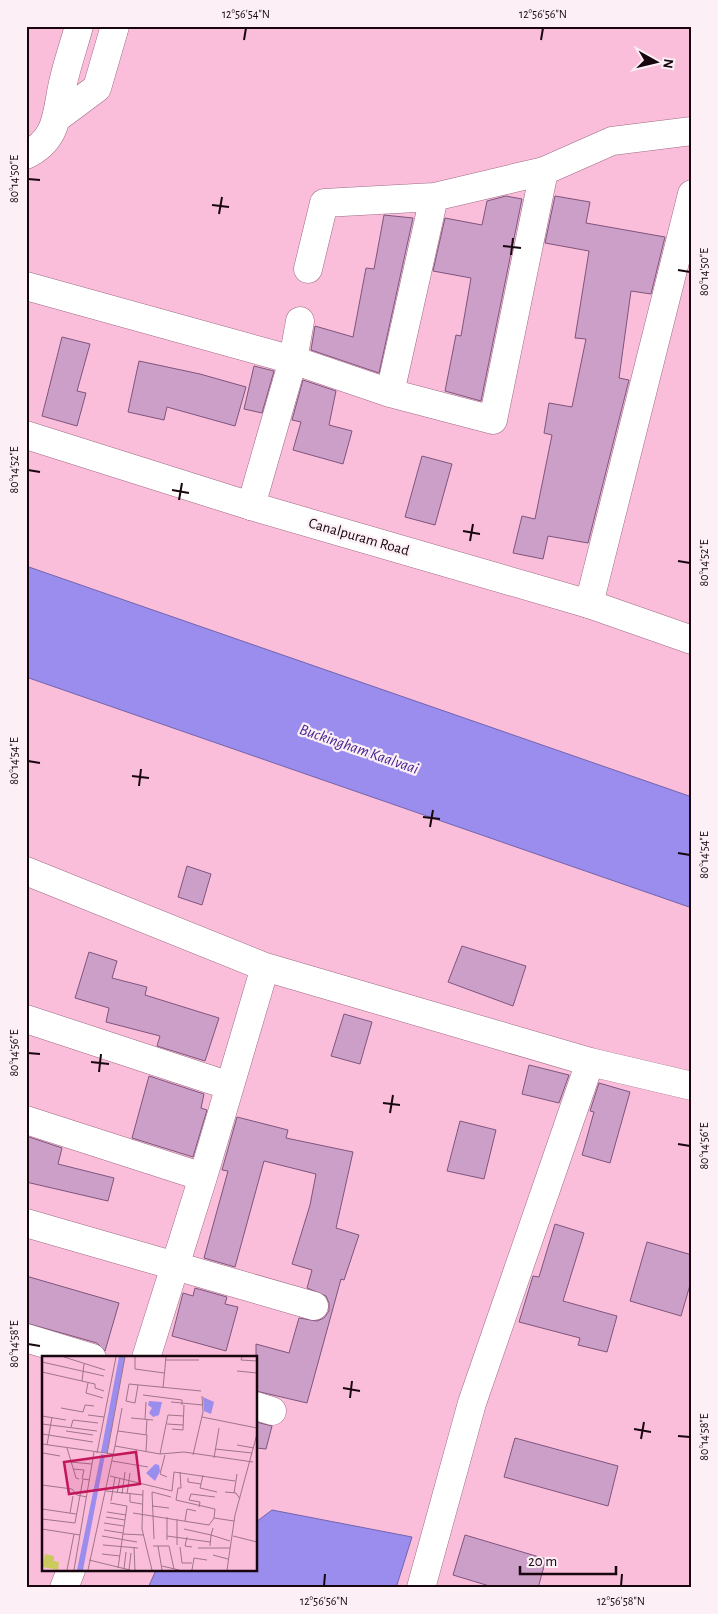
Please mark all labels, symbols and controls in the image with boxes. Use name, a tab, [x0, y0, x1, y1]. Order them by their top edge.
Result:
text: 12°56'54"N	[222, 8, 270, 20]
text: 12°56'56"N	[519, 8, 567, 20]
north arrow	[630, 38, 680, 88]
text: N	[660, 58, 675, 69]
text: 80°14'50"E	[8, 155, 20, 203]
text: 80°14'50"E	[698, 248, 710, 296]
text: 80°14'52"E	[8, 446, 20, 494]
street label: Canalpuram Road	[307, 515, 411, 559]
text: 80°14'52"E	[698, 539, 710, 587]
water label: Buckingham Kaalvaai	[297, 721, 421, 777]
text: 80°14'54"E	[8, 737, 20, 785]
text: 80°14'54"E	[698, 831, 710, 879]
text: 80°14'56"E	[8, 1029, 20, 1077]
text: 80°14'56"E	[698, 1122, 710, 1170]
text: 80°14'58"E	[8, 1320, 20, 1368]
inset map	[42, 1356, 258, 1572]
text: 80°14'58"E	[698, 1413, 710, 1461]
scale bar	[520, 1544, 617, 1576]
text: 20 m	[528, 1554, 557, 1569]
text: 12°56'56"N	[300, 1595, 348, 1607]
text: 12°56'58"N	[597, 1595, 645, 1607]

